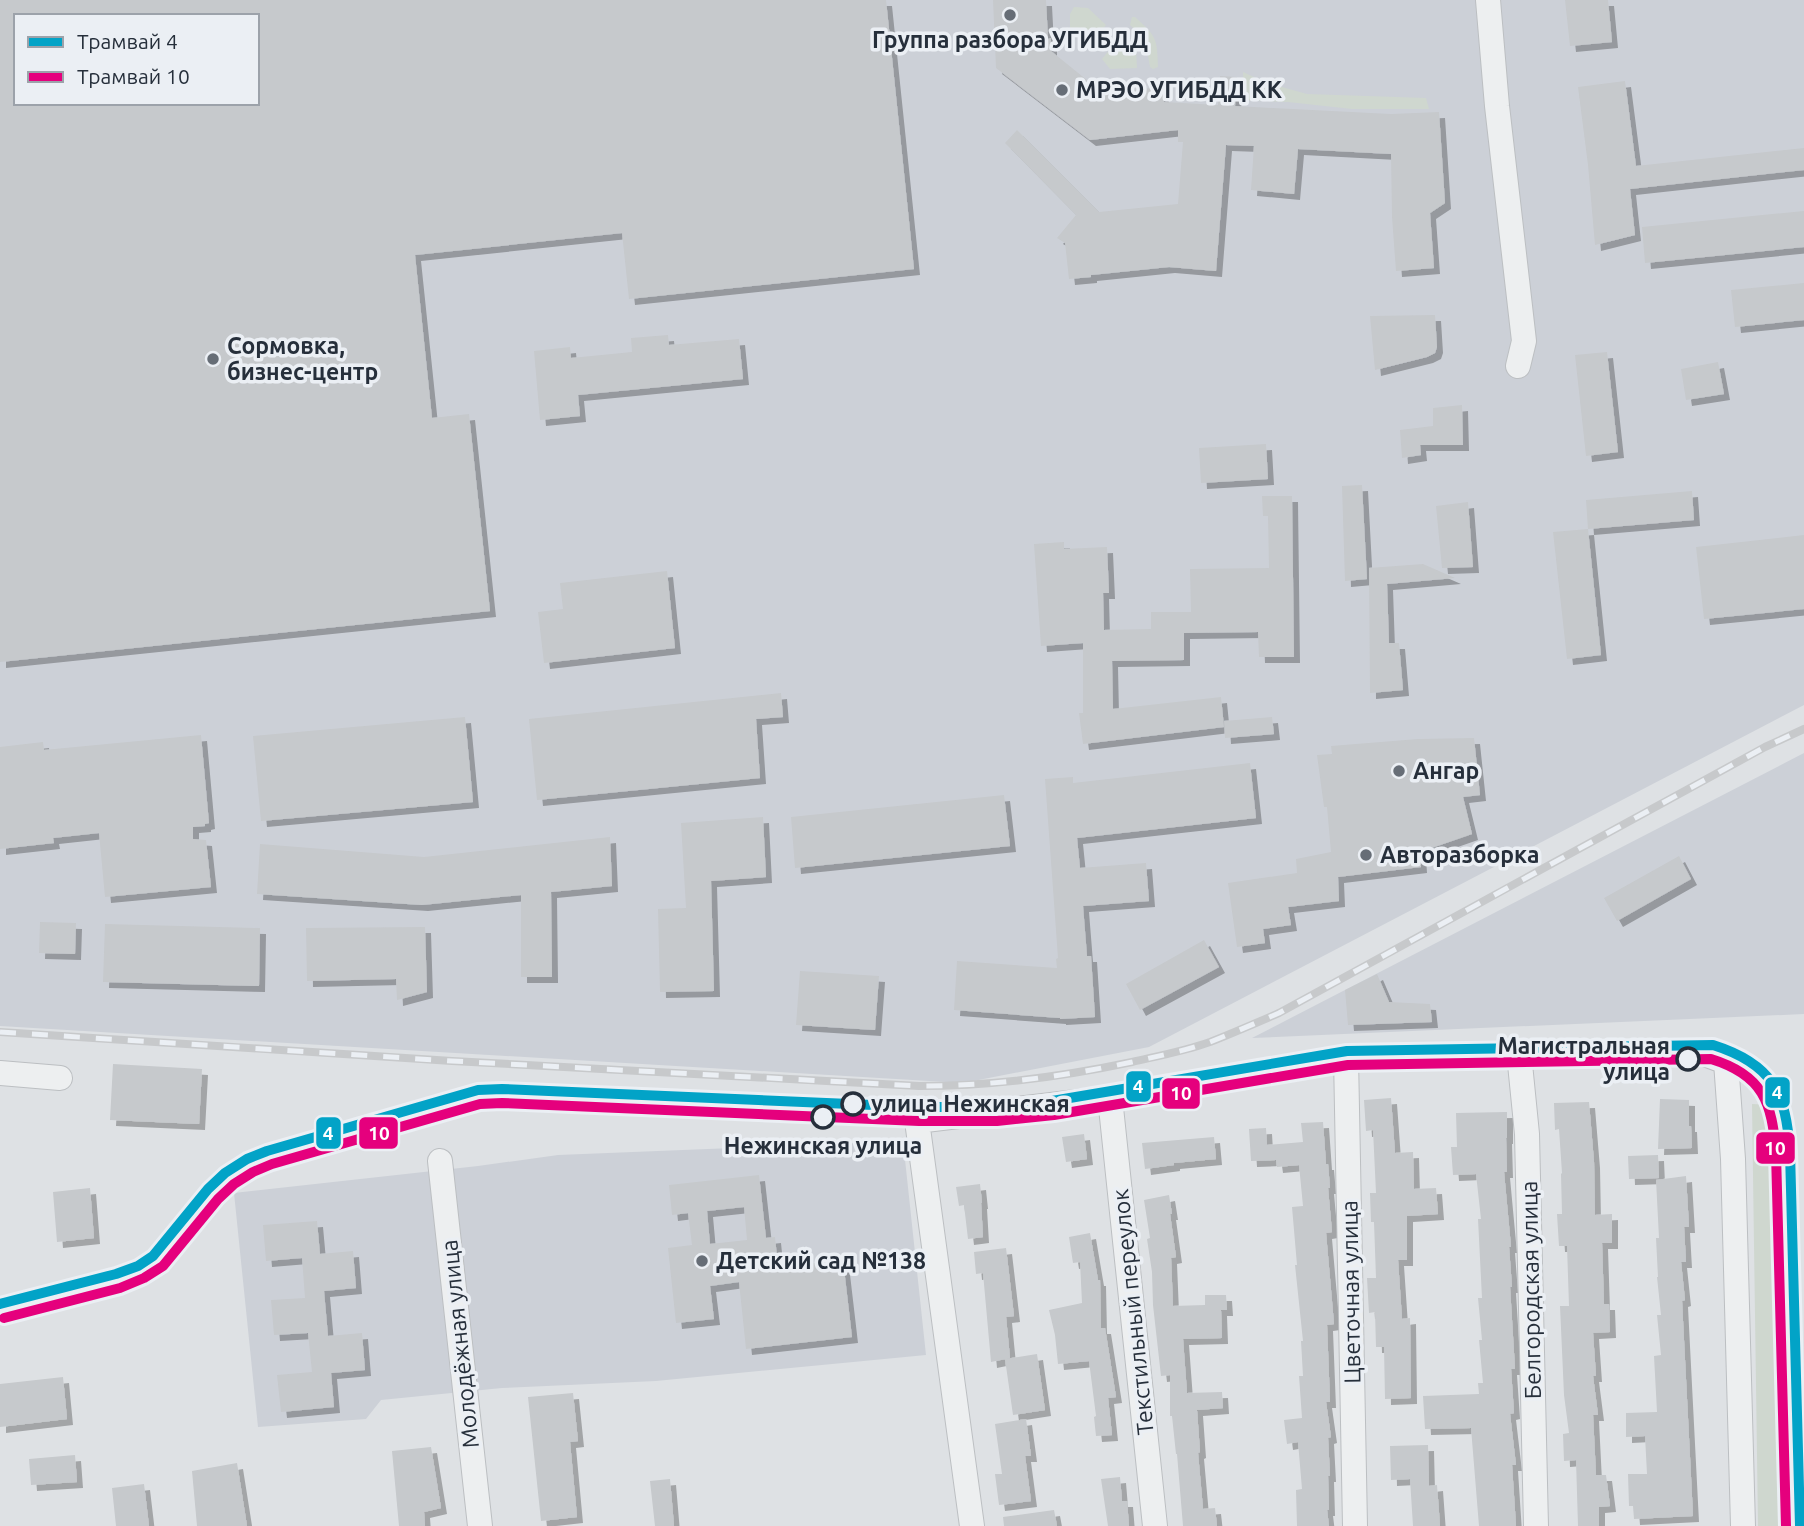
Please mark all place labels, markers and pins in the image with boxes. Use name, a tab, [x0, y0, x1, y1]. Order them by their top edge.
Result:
marker: Группа разбора УГИБДД	[1002, 7, 1018, 23]
place label: Группа разбора УГИБДД	[872, 27, 1148, 52]
place label: МРЭО УГИБДД КК	[1076, 77, 1283, 102]
marker: МРЭО УГИБДД КК	[1054, 82, 1070, 98]
place label: Сормовка, бизнес-центр	[227, 333, 378, 384]
marker: Сормовка, бизнес-центр	[205, 351, 221, 367]
place label: Ангар	[1413, 758, 1479, 783]
marker: Ангар	[1391, 763, 1407, 779]
place label: Авторазборка	[1380, 842, 1539, 867]
marker: Авторазборка	[1358, 847, 1374, 863]
place label: Магистральная улица	[1497, 1033, 1670, 1084]
marker: Магистральная улица	[1676, 1047, 1700, 1071]
place label: улица Нежинская	[871, 1091, 1070, 1116]
marker: улица Нежинская	[841, 1092, 865, 1116]
marker: Нежинская улица	[811, 1105, 835, 1129]
place label: Нежинская улица	[724, 1133, 922, 1158]
place label: Детский сад №138	[716, 1248, 926, 1273]
marker: Детский сад №138	[694, 1253, 710, 1269]

